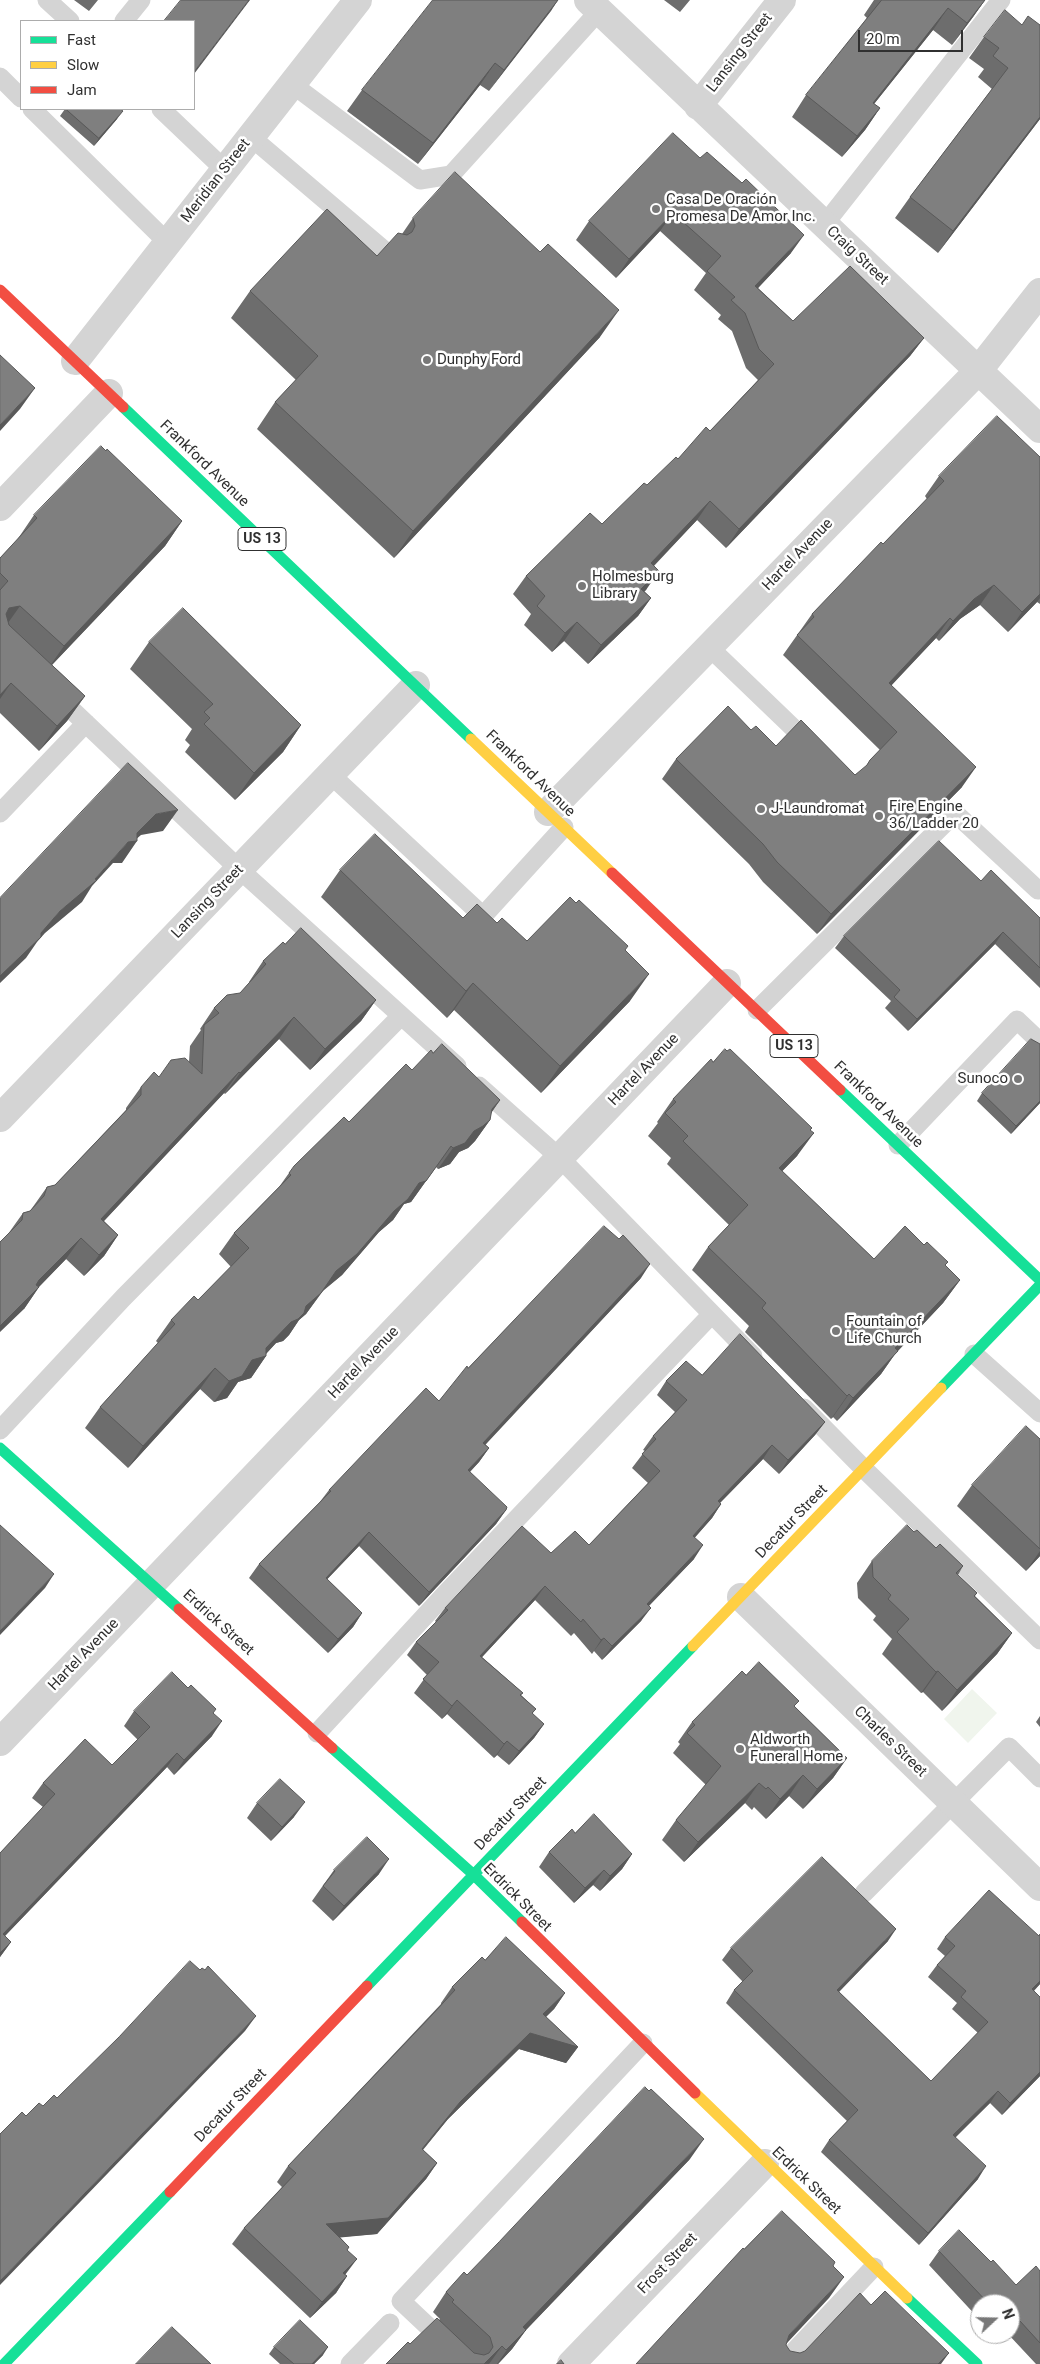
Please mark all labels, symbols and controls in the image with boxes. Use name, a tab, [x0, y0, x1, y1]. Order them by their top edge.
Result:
street label: Lansing Street	[703, 10, 777, 96]
legend	[20, 20, 195, 110]
scale bar	[860, 20, 965, 52]
text: 20 m	[866, 30, 900, 48]
text: Fast	[67, 31, 96, 49]
text: Slow	[67, 56, 99, 74]
text: Jam	[67, 81, 97, 99]
street label: Meridian Street	[178, 135, 254, 227]
place label: Casa De Oración Promesa De Amor Inc.	[666, 191, 816, 226]
marker: Casa De Oración Promesa De Amor Inc.	[650, 203, 662, 215]
street label: Craig Street	[822, 223, 892, 289]
place label: Dunphy Ford	[437, 351, 521, 369]
marker: Dunphy Ford	[421, 354, 433, 366]
street label: Frankford Avenue	[156, 417, 252, 511]
street label: Hartel Avenue	[759, 515, 837, 595]
road number: US 13	[238, 528, 286, 550]
place label: Holmesburg Library	[592, 568, 674, 603]
marker: Holmesburg Library	[576, 580, 588, 592]
street label: Frankford Avenue	[482, 727, 578, 821]
place label: Fire Engine 36/Ladder 20	[889, 798, 979, 833]
place label: J-Laundromat	[771, 800, 864, 818]
marker: J-Laundromat	[755, 803, 767, 815]
marker: Fire Engine 36/Ladder 20	[873, 810, 885, 822]
street label: Lansing Street	[168, 861, 248, 943]
street label: Hartel Avenue	[605, 1030, 683, 1110]
road number: US 13	[770, 1034, 818, 1058]
street label: Frankford Avenue	[830, 1058, 926, 1152]
place label: Sunoco	[958, 1070, 1008, 1088]
marker: Sunoco	[1012, 1073, 1024, 1085]
place label: Fountain of Life Church	[846, 1313, 922, 1348]
street label: Hartel Avenue	[325, 1323, 403, 1403]
marker: Fountain of Life Church	[830, 1325, 842, 1337]
street label: Decatur Street	[752, 1481, 832, 1563]
street label: Erdrick Street	[179, 1586, 257, 1660]
street label: Hartel Avenue	[45, 1615, 123, 1695]
street label: Charles Street	[850, 1703, 930, 1781]
place label: Aldworth Funeral Home	[750, 1731, 843, 1766]
marker: Aldworth Funeral Home	[734, 1743, 746, 1755]
street label: Decatur Street	[471, 1773, 551, 1855]
street label: Erdrick Street	[479, 1860, 555, 1936]
street label: Decatur Street	[191, 2065, 271, 2147]
street label: Erdrick Street	[768, 2143, 844, 2219]
street label: Frost Street	[635, 2230, 701, 2298]
north arrow	[970, 2294, 1020, 2344]
text: N	[999, 2306, 1017, 2321]

